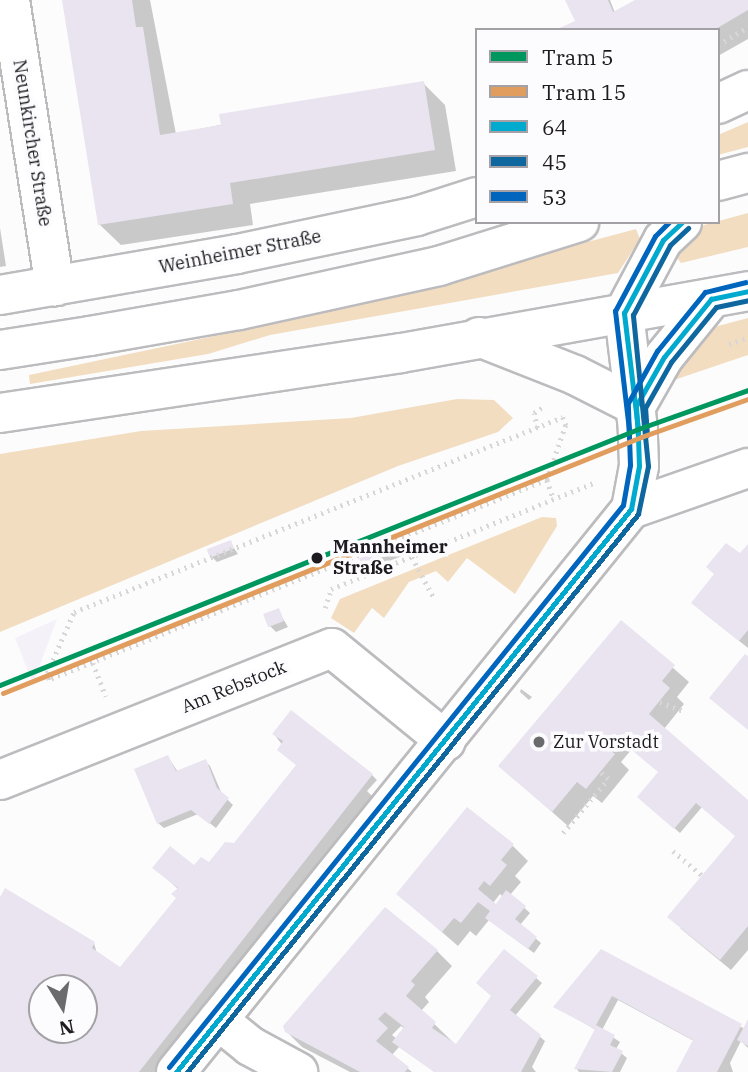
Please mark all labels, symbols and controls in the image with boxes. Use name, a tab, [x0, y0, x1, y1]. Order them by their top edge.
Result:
legend	[475, 28, 720, 224]
text: Tram 5	[542, 43, 614, 71]
street label: Neunkircher Straße	[8, 58, 56, 228]
text: Tram 15	[542, 78, 626, 106]
text: 64	[542, 113, 567, 141]
text: 45	[542, 148, 567, 176]
text: 53	[542, 183, 567, 211]
street label: Weinheimer Straße	[157, 226, 323, 278]
place label: Mannheimer Straße	[333, 537, 448, 580]
marker: Mannheimer Straße	[307, 548, 327, 568]
street label: Am Rebstock	[178, 656, 290, 718]
place label: Zur Vorstadt	[553, 731, 659, 753]
marker: Zur Vorstadt	[531, 734, 547, 750]
north arrow	[28, 974, 98, 1044]
text: N	[57, 1014, 76, 1041]

